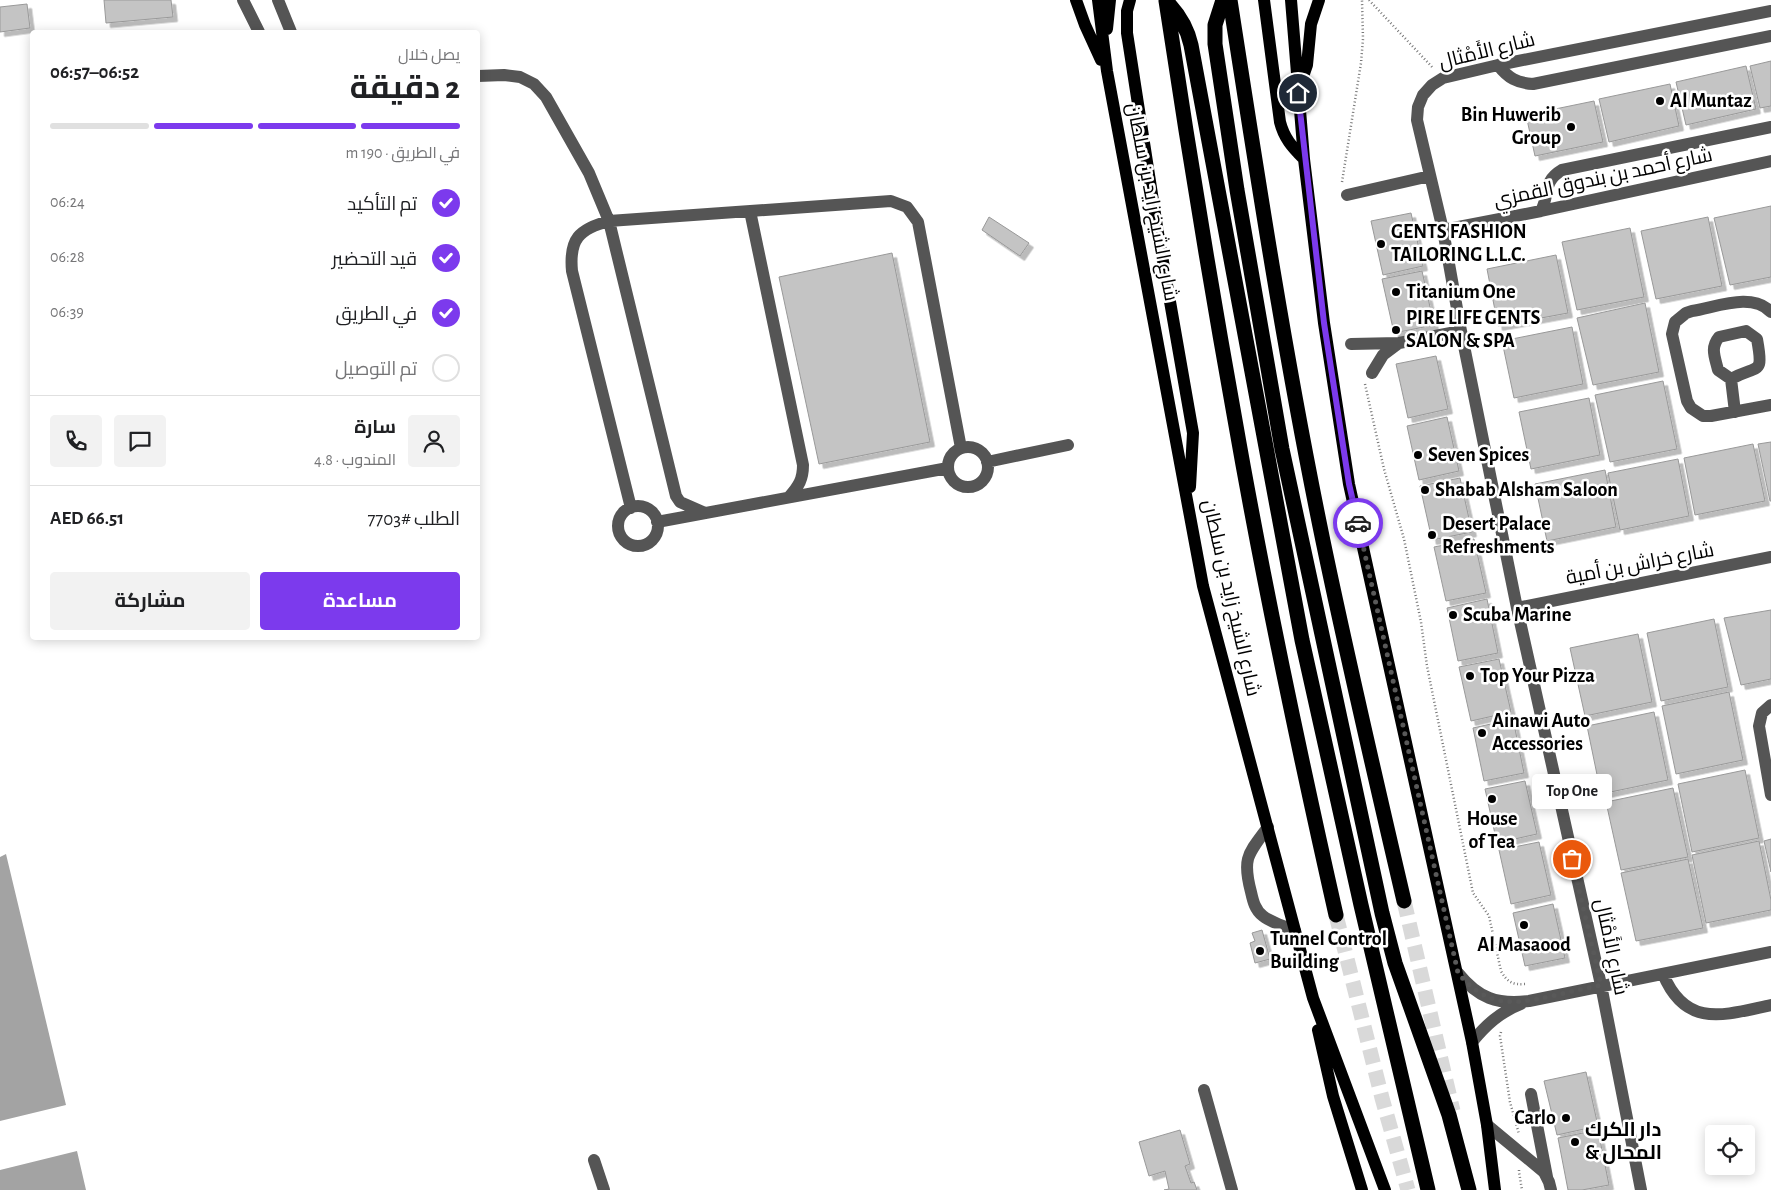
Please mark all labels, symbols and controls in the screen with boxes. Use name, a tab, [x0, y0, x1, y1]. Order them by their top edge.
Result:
street label: شارع الأَمْثال	[1436, 27, 1538, 75]
text: يصل خلال	[398, 47, 460, 63]
text: 06:52–06:57	[50, 63, 139, 82]
text: 2 دقيقة	[350, 72, 460, 104]
pin	[1277, 72, 1319, 114]
icon: home	[1284, 79, 1312, 107]
place label: Al Muntaz	[1670, 91, 1752, 111]
marker: Al Muntaz	[1654, 95, 1666, 107]
street label: شارع الشيخ زايد بن سلطان	[1120, 101, 1181, 303]
place label: Bin Huwerib Group	[1461, 105, 1561, 148]
marker: Bin Huwerib Group	[1565, 121, 1577, 133]
street label: شارع أحمد بن بندوق القمزي	[1491, 142, 1715, 216]
text: في الطريق · 190 m	[345, 145, 460, 161]
icon: check	[432, 189, 460, 217]
text: 06:24	[50, 194, 85, 210]
text: تم التأكيد	[347, 195, 417, 214]
place label: GENTS FASHION TAILORING L.L.C.	[1391, 222, 1527, 265]
marker: GENTS FASHION TAILORING L.L.C.	[1375, 238, 1387, 250]
icon: check	[432, 244, 460, 272]
text: 06:28	[50, 249, 85, 265]
text: قيد التحضير	[332, 250, 417, 269]
place label: Titanium One	[1406, 282, 1516, 302]
marker: Titanium One	[1390, 286, 1402, 298]
icon: check	[432, 299, 460, 327]
text: 06:39	[50, 304, 84, 320]
text: في الطريق	[335, 305, 417, 324]
place label: PIRE LIFE GENTS SALON & SPA	[1406, 308, 1541, 351]
marker: PIRE LIFE GENTS SALON & SPA	[1390, 324, 1402, 336]
text: تم التوصيل	[335, 360, 417, 379]
button: phone	[50, 415, 102, 467]
button: chat	[114, 415, 166, 467]
button: person	[408, 415, 460, 467]
text: سارة	[354, 418, 396, 437]
place label: Seven Spices	[1428, 445, 1529, 465]
marker: Seven Spices	[1412, 449, 1424, 461]
text: المندوب · 4.8	[314, 452, 396, 468]
place label: Shabab Alsham Saloon	[1435, 480, 1618, 500]
marker: Shabab Alsham Saloon	[1419, 484, 1431, 496]
street label: شارع الشيخ زايد بن سلطان	[1196, 498, 1263, 699]
courier	[1333, 498, 1383, 548]
text: AED 66.51	[50, 509, 124, 528]
icon: car	[1344, 509, 1372, 537]
text: الطلب #7703	[367, 510, 460, 529]
place label: Desert Palace Refreshments	[1442, 514, 1555, 557]
marker: Desert Palace Refreshments	[1426, 529, 1438, 541]
street label: شارع خراش بن أمية	[1564, 537, 1716, 591]
button: مشاركة	[50, 572, 250, 630]
button: مساعدة	[260, 572, 460, 630]
place label: Scuba Marine	[1463, 605, 1571, 625]
marker: Scuba Marine	[1447, 609, 1459, 621]
place label: Top Your Pizza	[1480, 666, 1595, 686]
marker: Top Your Pizza	[1464, 670, 1476, 682]
place label: Ainawi Auto Accessories	[1492, 711, 1590, 754]
marker: Ainawi Auto Accessories	[1476, 727, 1488, 739]
callout: Top One	[1532, 774, 1612, 809]
text: Top One	[1546, 783, 1598, 799]
marker: House of Tea	[1486, 793, 1498, 805]
place label: House of Tea	[1467, 809, 1517, 852]
pin	[1551, 838, 1593, 880]
icon: bag	[1558, 845, 1586, 873]
street label: شارع الأَمْثال	[1588, 896, 1634, 998]
marker: Al Masaood	[1518, 919, 1530, 931]
place label: Tunnel Control Building	[1270, 929, 1387, 972]
place label: Al Masaood	[1477, 935, 1571, 955]
marker: Tunnel Control Building	[1254, 945, 1266, 957]
place label: Carlo	[1514, 1108, 1556, 1128]
marker: Carlo	[1560, 1112, 1572, 1124]
place label: دار الكرك & المحال	[1585, 1120, 1662, 1164]
map controls	[1705, 1125, 1755, 1175]
button: locate	[1705, 1125, 1755, 1175]
marker: دار الكرك & المحال	[1569, 1136, 1581, 1148]

